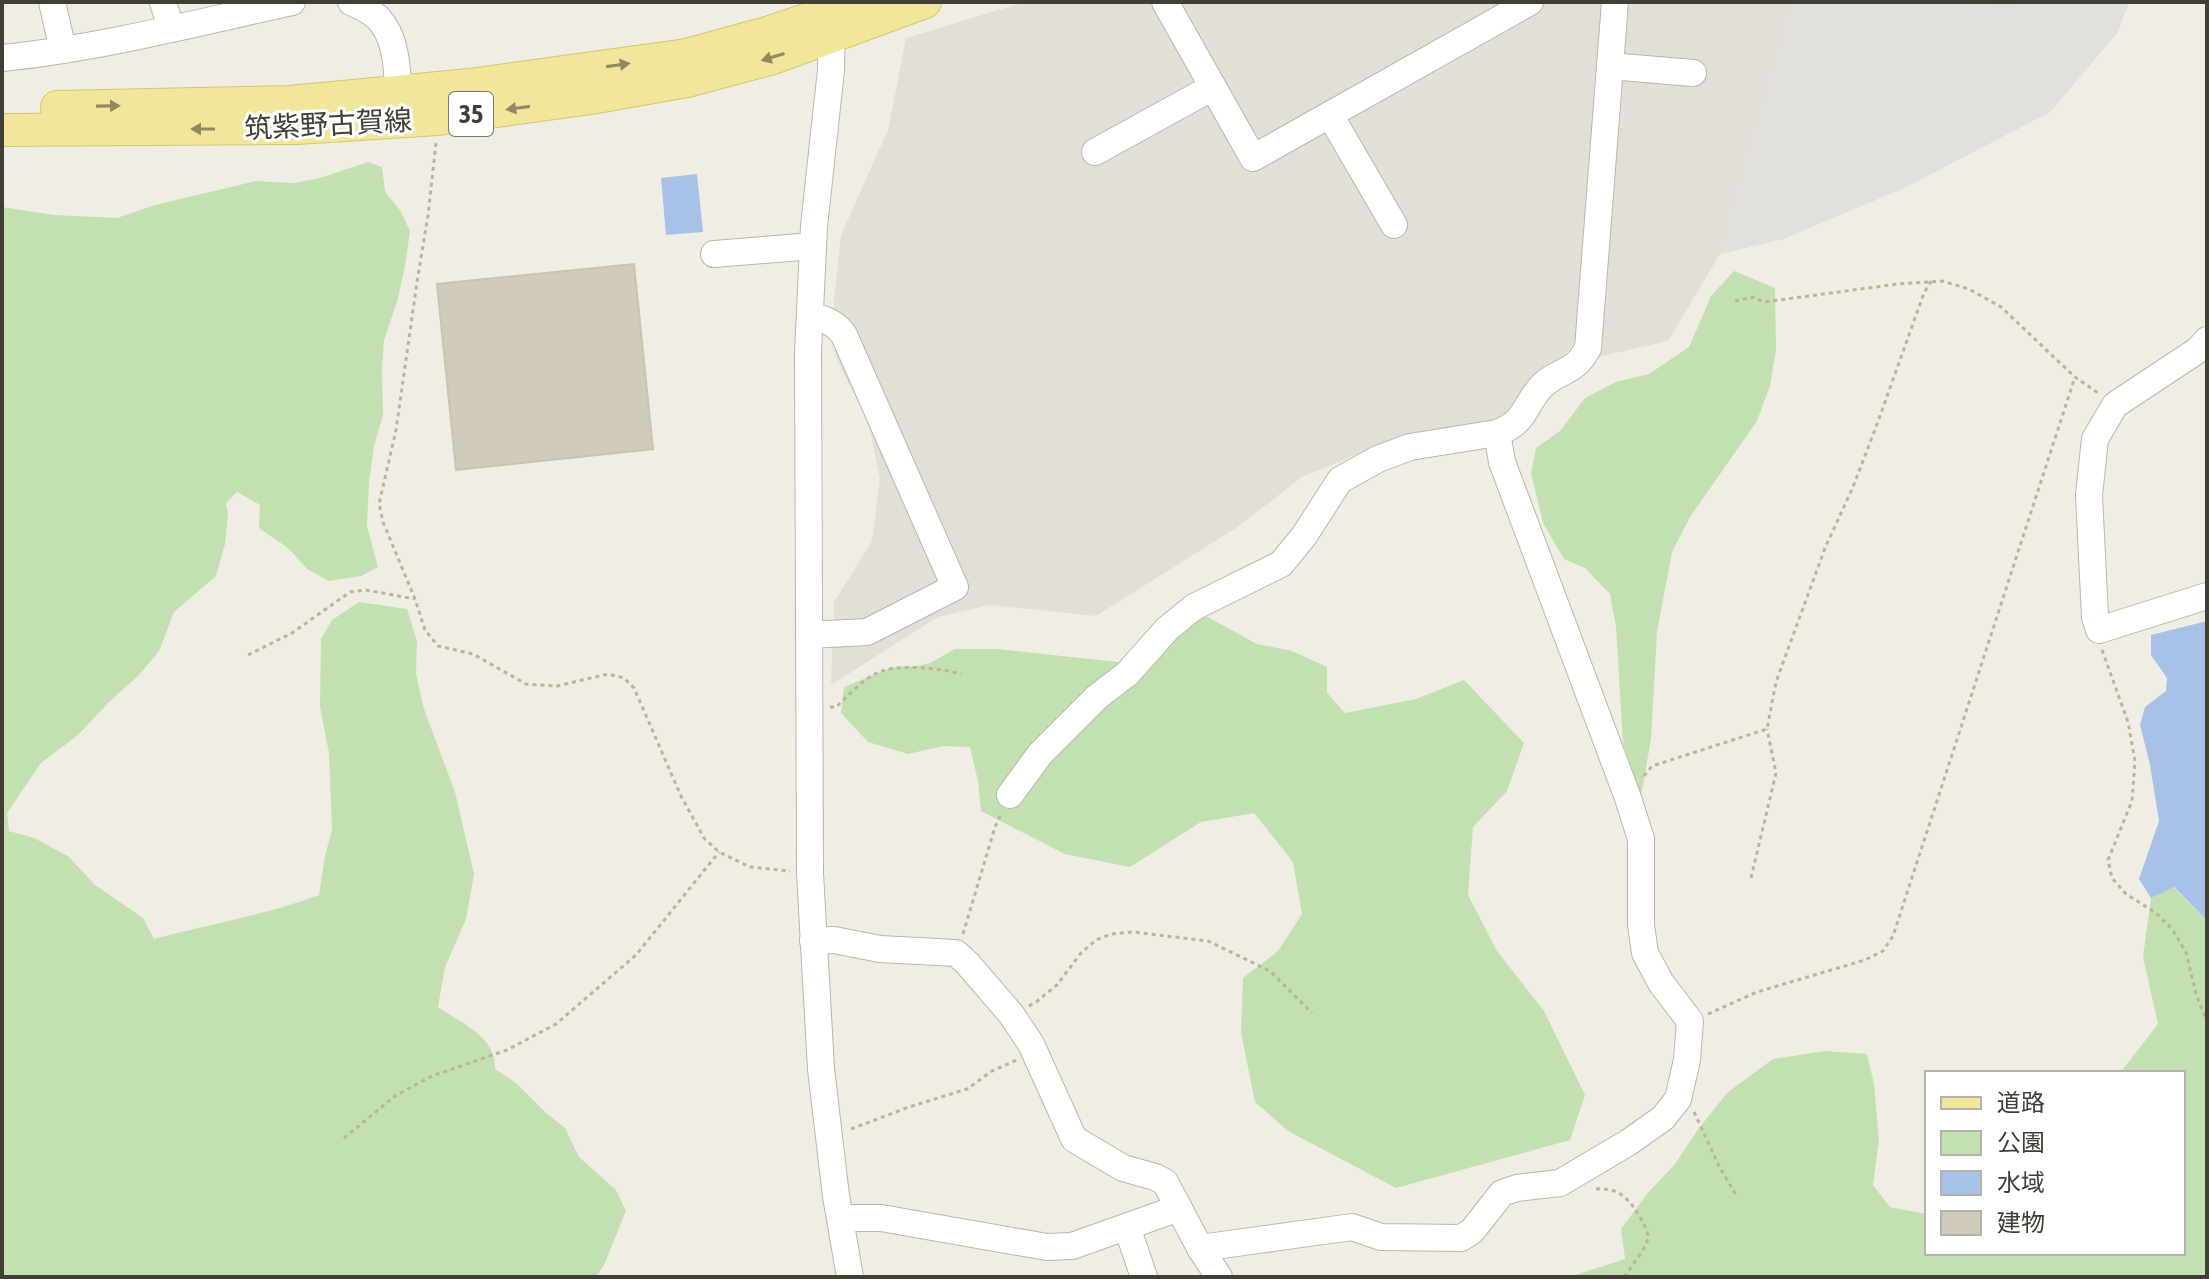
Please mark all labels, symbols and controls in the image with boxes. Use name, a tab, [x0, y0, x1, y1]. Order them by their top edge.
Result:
one-way arrow	[761, 52, 785, 64]
one-way arrow	[606, 58, 631, 71]
road number: 35	[449, 92, 493, 136]
one-way arrow	[96, 100, 121, 113]
one-way arrow	[506, 102, 531, 115]
street label: 筑紫野古賀線	[243, 104, 413, 144]
one-way arrow	[190, 123, 215, 135]
legend	[1925, 1071, 2185, 1255]
text: 道路	[1997, 1089, 2045, 1116]
text: 公園	[1997, 1129, 2045, 1156]
text: 水域	[1997, 1169, 2045, 1196]
text: 建物	[1997, 1209, 2045, 1236]

